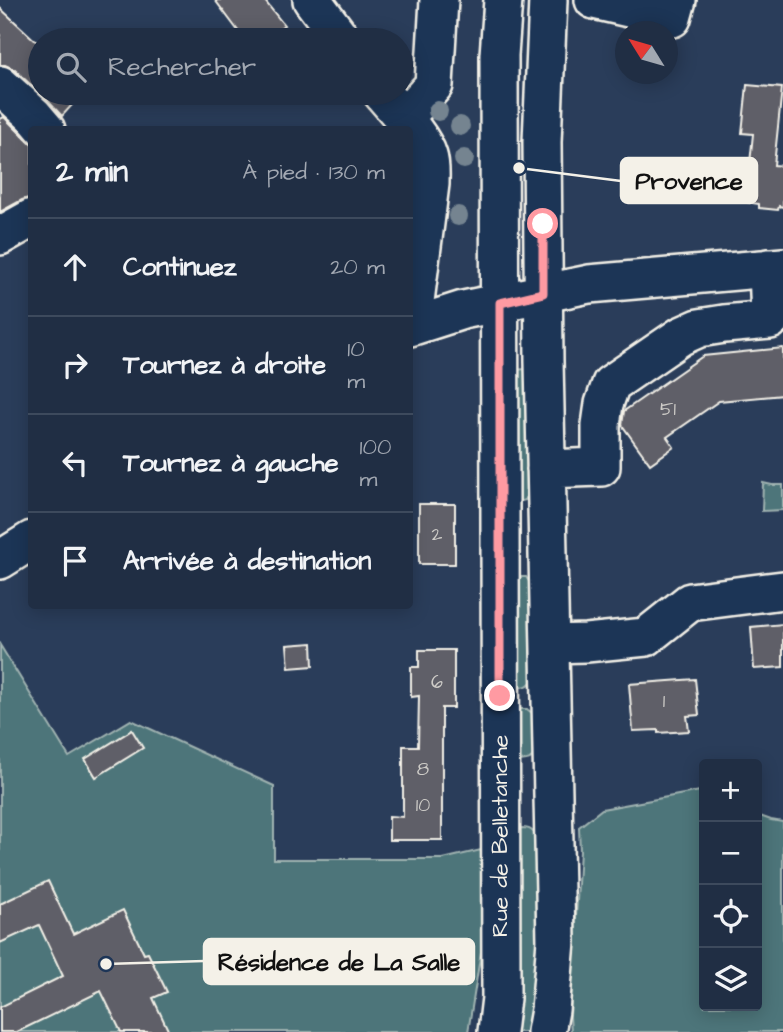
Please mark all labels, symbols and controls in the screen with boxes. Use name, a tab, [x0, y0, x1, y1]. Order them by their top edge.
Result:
north arrow	[615, 21, 678, 84]
search box	[28, 28, 413, 105]
icon: search	[52, 48, 90, 86]
text: Rechercher	[108, 49, 256, 85]
text: 2 min	[56, 151, 128, 193]
text: À pied · 130 m	[243, 156, 385, 188]
callout: Provence	[621, 158, 757, 203]
text: Provence	[635, 165, 743, 199]
route start	[527, 208, 558, 239]
icon: ahead	[56, 248, 94, 286]
text: Continuez	[123, 249, 237, 285]
text: 20 m	[330, 251, 385, 283]
text: 10 m	[347, 333, 365, 397]
icon: right	[56, 346, 94, 384]
text: Tournez à droite	[123, 347, 326, 383]
house number: 51	[660, 396, 677, 423]
text: 100 m	[360, 431, 392, 495]
icon: left	[56, 444, 94, 482]
text: Tournez à gauche	[123, 445, 339, 481]
house number: 2	[432, 521, 443, 548]
icon: arrive	[56, 542, 94, 580]
text: Arrivée à destination	[123, 543, 371, 579]
house number: 6	[431, 669, 443, 696]
route end	[484, 680, 515, 711]
house number: 1	[663, 688, 666, 715]
street label: Rue de Belletanche	[484, 735, 516, 937]
house number: 8	[417, 756, 429, 783]
map controls	[699, 759, 762, 1011]
button: +	[699, 759, 762, 822]
house number: 10	[416, 792, 430, 819]
button: −	[699, 822, 762, 885]
button: locate	[699, 885, 762, 948]
callout: Résidence de La Salle	[204, 939, 474, 984]
text: Résidence de La Salle	[218, 946, 460, 980]
button: layers	[699, 948, 762, 1011]

